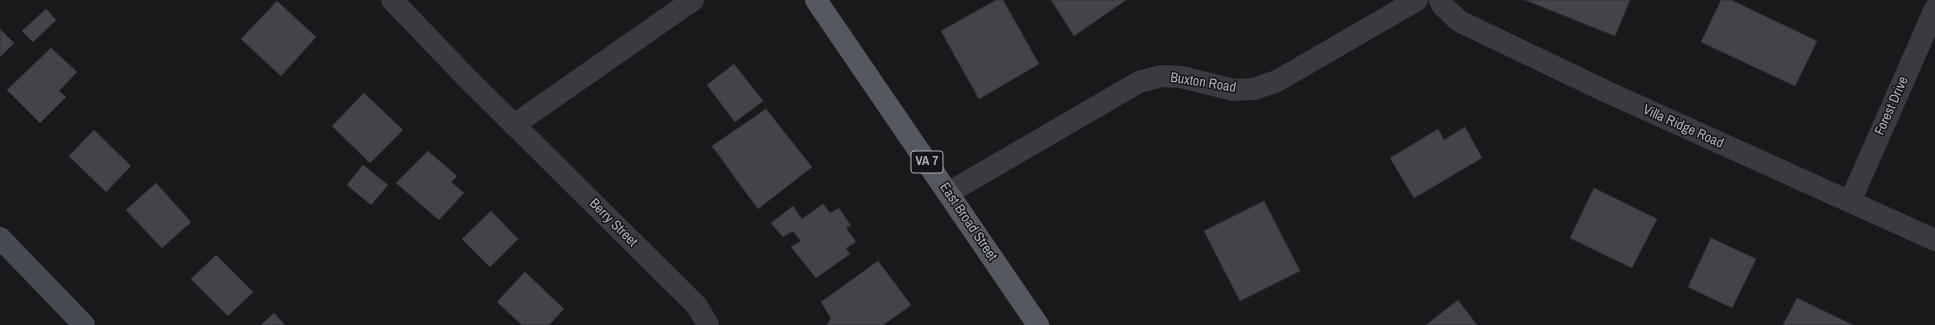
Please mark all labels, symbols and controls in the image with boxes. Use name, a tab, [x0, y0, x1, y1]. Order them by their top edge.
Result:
street label: Buxton Road	[1169, 70, 1237, 96]
street label: Forest Drive	[1872, 74, 1912, 138]
street label: Villa Ridge Road	[1640, 102, 1726, 152]
road number: VA 7	[911, 151, 943, 173]
street label: East Broad Street	[936, 180, 1000, 264]
street label: Berry Street	[585, 195, 641, 251]

